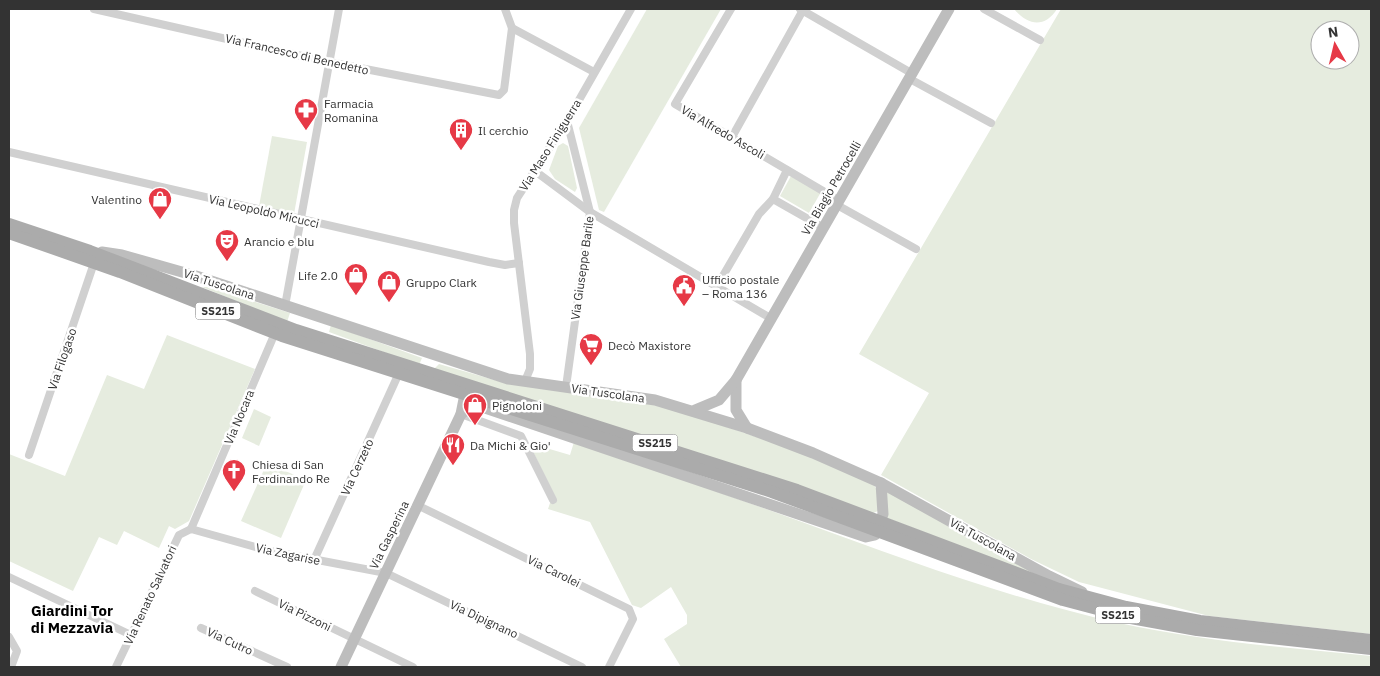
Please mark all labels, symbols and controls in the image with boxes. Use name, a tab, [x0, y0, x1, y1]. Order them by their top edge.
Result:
north arrow	[1310, 20, 1360, 70]
text: N	[1327, 23, 1339, 42]
street label: Via Francesco di Benedetto	[224, 30, 370, 78]
place label: Farmacia Romanina	[324, 96, 379, 125]
street label: Via Maso Finiguerra	[516, 96, 585, 194]
pharmacy icon: Farmacia Romanina	[293, 97, 319, 131]
street label: Via Alfredo Ascoli	[678, 102, 768, 162]
building icon: Il cerchio	[448, 117, 474, 151]
place label: Il cerchio	[478, 123, 529, 138]
street label: Via Biagio Petrocelli	[798, 138, 864, 238]
shop icon: Valentino	[147, 186, 173, 220]
street label: Via Leopoldo Micucci	[207, 191, 321, 231]
place label: Valentino	[91, 192, 142, 207]
street label: Via Giuseppe Barile	[567, 215, 597, 321]
theatre icon: Arancio e blu	[214, 228, 240, 262]
place label: Arancio e blu	[244, 234, 314, 249]
shop icon: Life 2.0	[343, 262, 369, 296]
street label: Via Tuscolana	[181, 265, 257, 303]
place label: Life 2.0	[298, 268, 338, 283]
shop icon: Gruppo Clark	[376, 269, 402, 303]
place label: Ufficio postale – Roma 136	[702, 272, 780, 301]
public building icon: Ufficio postale – Roma 136	[671, 273, 697, 307]
place label: Gruppo Clark	[406, 275, 478, 290]
road number: SS215	[196, 302, 240, 320]
street label: Via Filogaso	[44, 326, 80, 392]
supermarket icon: Decò Maxistore	[578, 332, 604, 366]
place label: Decò Maxistore	[608, 338, 691, 353]
street label: Via Tuscolana	[570, 380, 646, 406]
street label: Via Nocara	[221, 387, 257, 447]
shop icon: Pignoloni	[462, 392, 488, 426]
place label: Pignoloni	[492, 398, 542, 413]
restaurant icon: Da Michi & Gio'	[440, 432, 466, 466]
road number: SS215	[632, 434, 678, 452]
street label: Via Cerzeto	[337, 436, 377, 498]
place label: Da Michi & Gio'	[470, 438, 551, 453]
place label: Chiesa di San Ferdinando Re	[252, 457, 330, 486]
church icon: Chiesa di San Ferdinando Re	[221, 458, 247, 492]
street label: Via Gasperina	[366, 498, 412, 572]
street label: Via Tuscolana	[947, 514, 1020, 564]
street label: Via Zagarise	[254, 540, 322, 568]
street label: Via Renato Salvatori	[120, 543, 180, 647]
street label: Via Carolei	[525, 552, 583, 590]
street label: Via Pizzoni	[276, 596, 334, 634]
street label: Via Dipignano	[447, 597, 521, 641]
district label: Giardini Tor di Mezzavia	[31, 601, 114, 637]
road number: SS215	[1096, 606, 1140, 624]
street label: Via Cutro	[205, 624, 256, 658]

